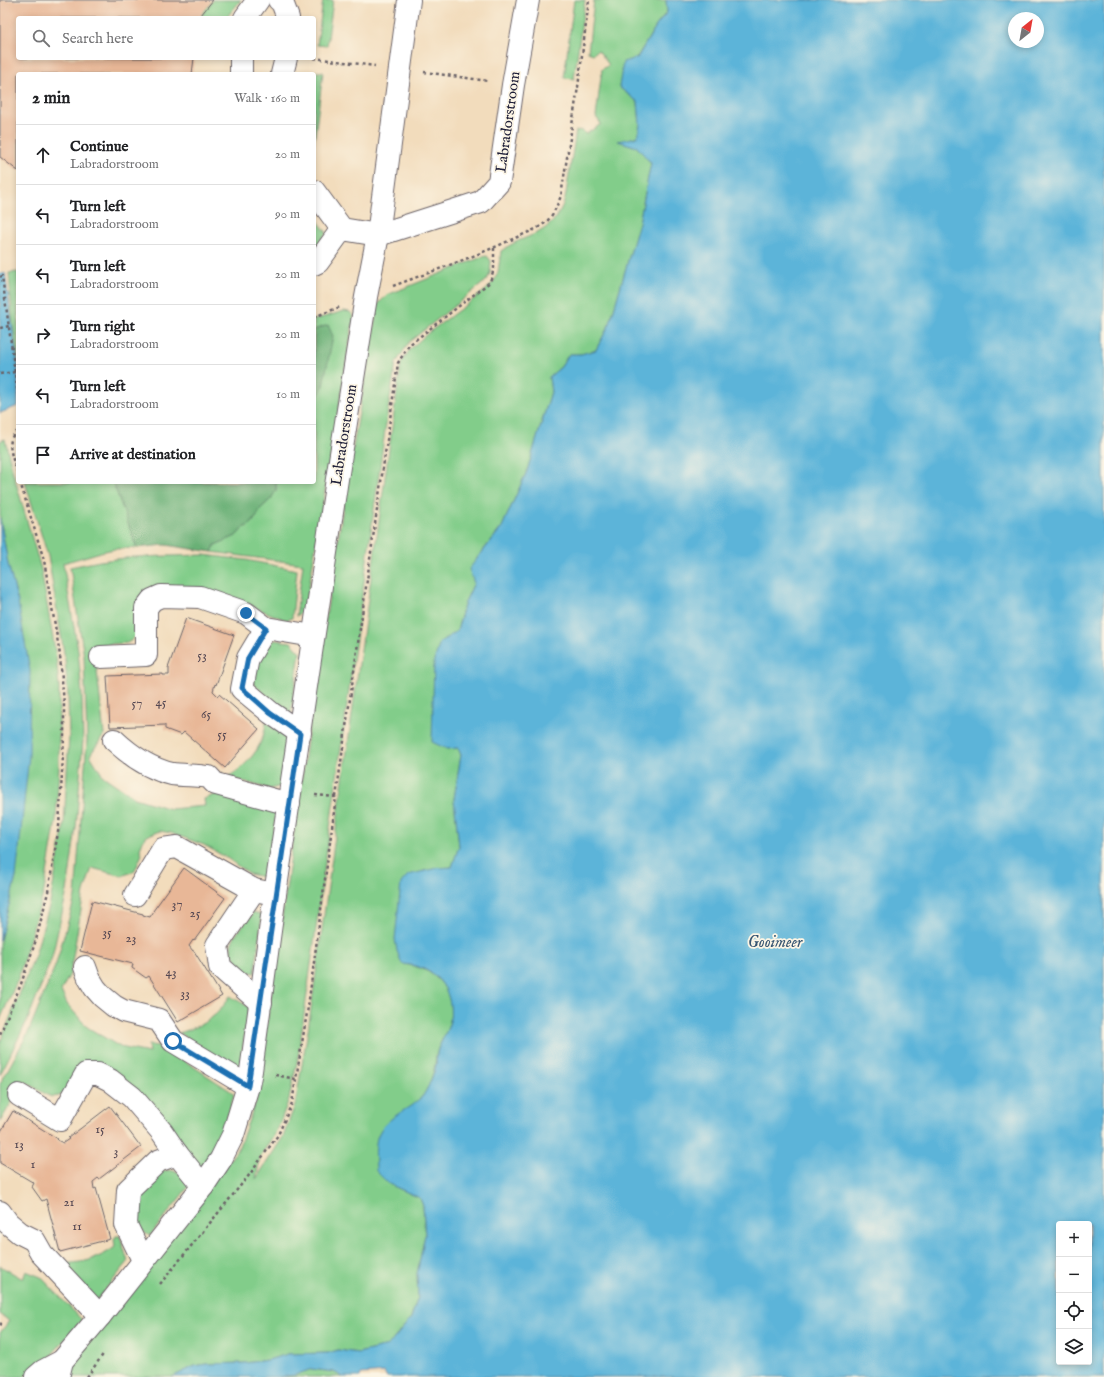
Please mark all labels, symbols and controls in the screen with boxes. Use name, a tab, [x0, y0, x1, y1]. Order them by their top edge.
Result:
north arrow	[1008, 12, 1044, 48]
search box	[16, 16, 316, 60]
icon: search	[30, 27, 52, 49]
text: Search here	[62, 29, 133, 48]
street label: Labradorstroom	[491, 70, 525, 174]
text: 2 min	[32, 88, 70, 109]
text: Walk · 160 m	[234, 90, 300, 107]
text: Continue	[70, 137, 128, 156]
icon: ahead	[32, 144, 54, 166]
text: 20 m	[275, 146, 300, 163]
text: Labradorstroom	[70, 156, 159, 173]
text: Turn left	[70, 197, 126, 216]
icon: left	[32, 204, 54, 226]
text: 90 m	[275, 206, 300, 223]
text: Labradorstroom	[70, 216, 159, 233]
text: Turn left	[70, 257, 126, 276]
icon: left	[32, 264, 54, 286]
text: 20 m	[275, 266, 300, 283]
text: Labradorstroom	[70, 276, 159, 293]
text: Turn right	[70, 317, 135, 336]
icon: right	[32, 324, 54, 346]
text: 20 m	[275, 326, 300, 343]
text: Labradorstroom	[70, 336, 159, 353]
text: Turn left	[70, 377, 126, 396]
street label: Labradorstroom	[327, 383, 361, 487]
icon: left	[32, 384, 54, 406]
text: 10 m	[276, 386, 300, 403]
text: Labradorstroom	[70, 396, 159, 413]
icon: arrive	[32, 444, 54, 466]
text: Arrive at destination	[70, 445, 196, 464]
route end	[237, 604, 255, 622]
house number: 53	[197, 647, 207, 664]
house number: 45	[155, 694, 167, 711]
house number: 57	[132, 695, 142, 712]
house number: 65	[201, 706, 211, 723]
house number: 55	[217, 726, 227, 743]
house number: 37	[172, 896, 182, 913]
house number: 25	[190, 905, 201, 922]
house number: 35	[102, 924, 112, 941]
house number: 23	[126, 930, 137, 947]
water label: Gooimeer	[748, 933, 804, 953]
house number: 43	[165, 964, 177, 981]
house number: 33	[180, 985, 190, 1002]
route start	[164, 1032, 182, 1050]
house number: 15	[95, 1121, 105, 1138]
house number: 13	[14, 1136, 24, 1153]
house number: 3	[114, 1143, 119, 1160]
house number: 1	[31, 1156, 36, 1173]
house number: 21	[64, 1194, 75, 1211]
house number: 11	[72, 1218, 82, 1235]
map controls	[1056, 1221, 1092, 1365]
button: +	[1056, 1221, 1092, 1257]
button: −	[1056, 1257, 1092, 1293]
button: locate	[1056, 1293, 1092, 1329]
button: layers	[1056, 1329, 1092, 1365]

